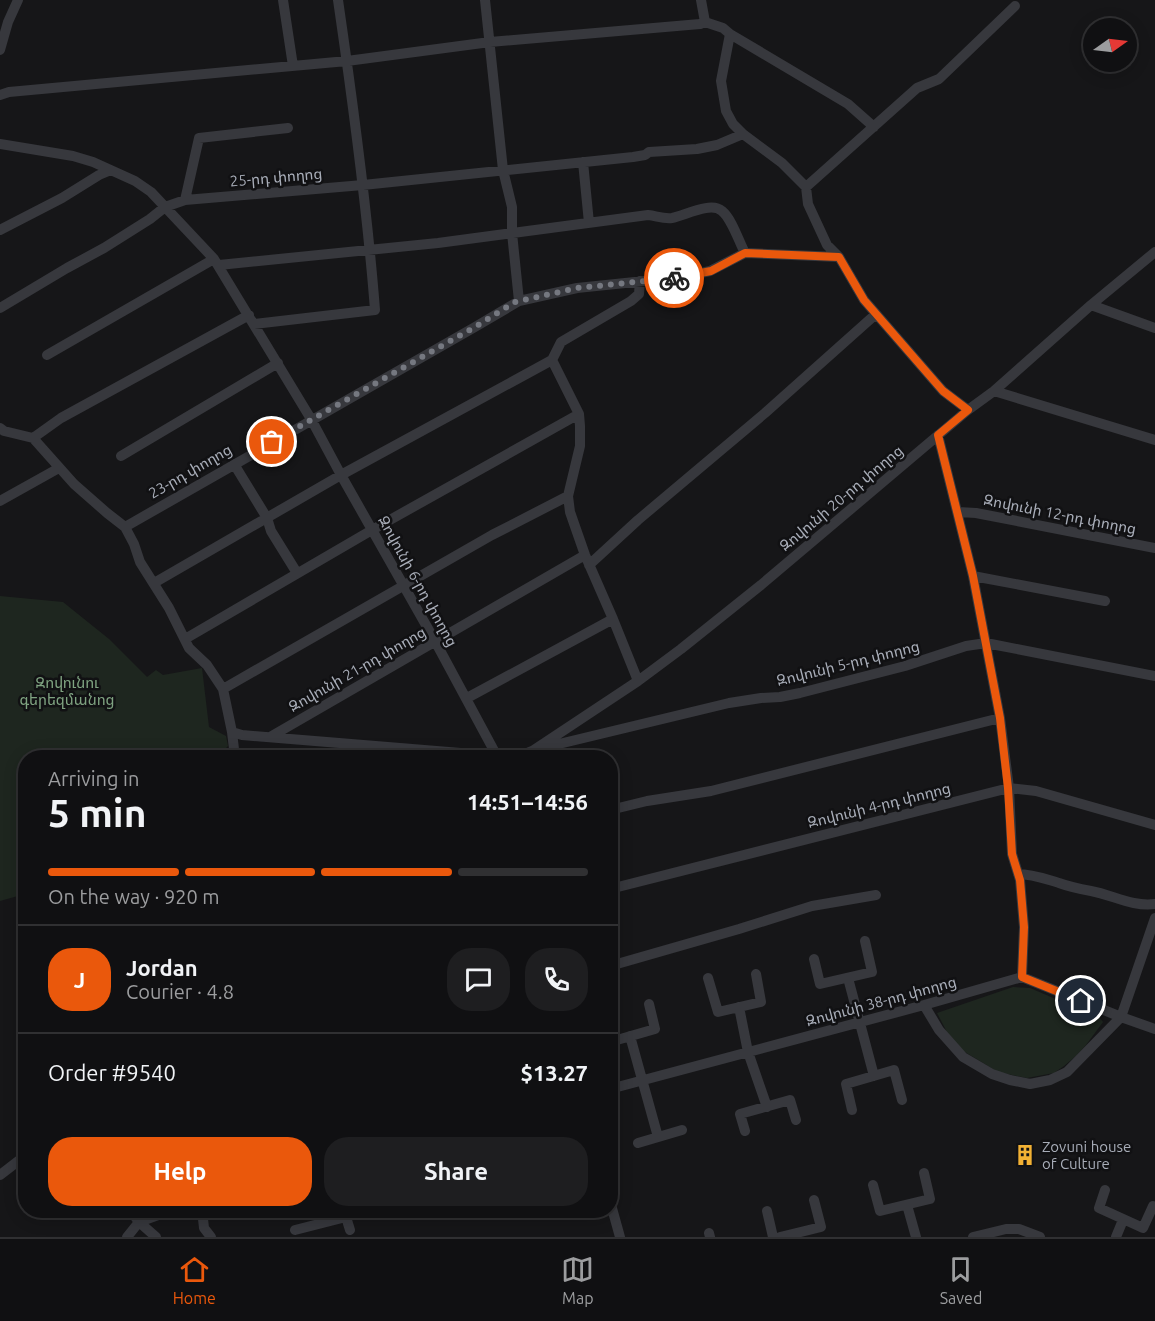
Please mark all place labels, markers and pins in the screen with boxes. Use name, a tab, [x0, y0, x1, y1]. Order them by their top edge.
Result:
pin	[246, 416, 297, 467]
pin	[1055, 975, 1106, 1026]
place label: Zovuni house of Culture	[1042, 1138, 1131, 1172]
building icon: Zovuni house of Culture	[1013, 1143, 1037, 1167]

